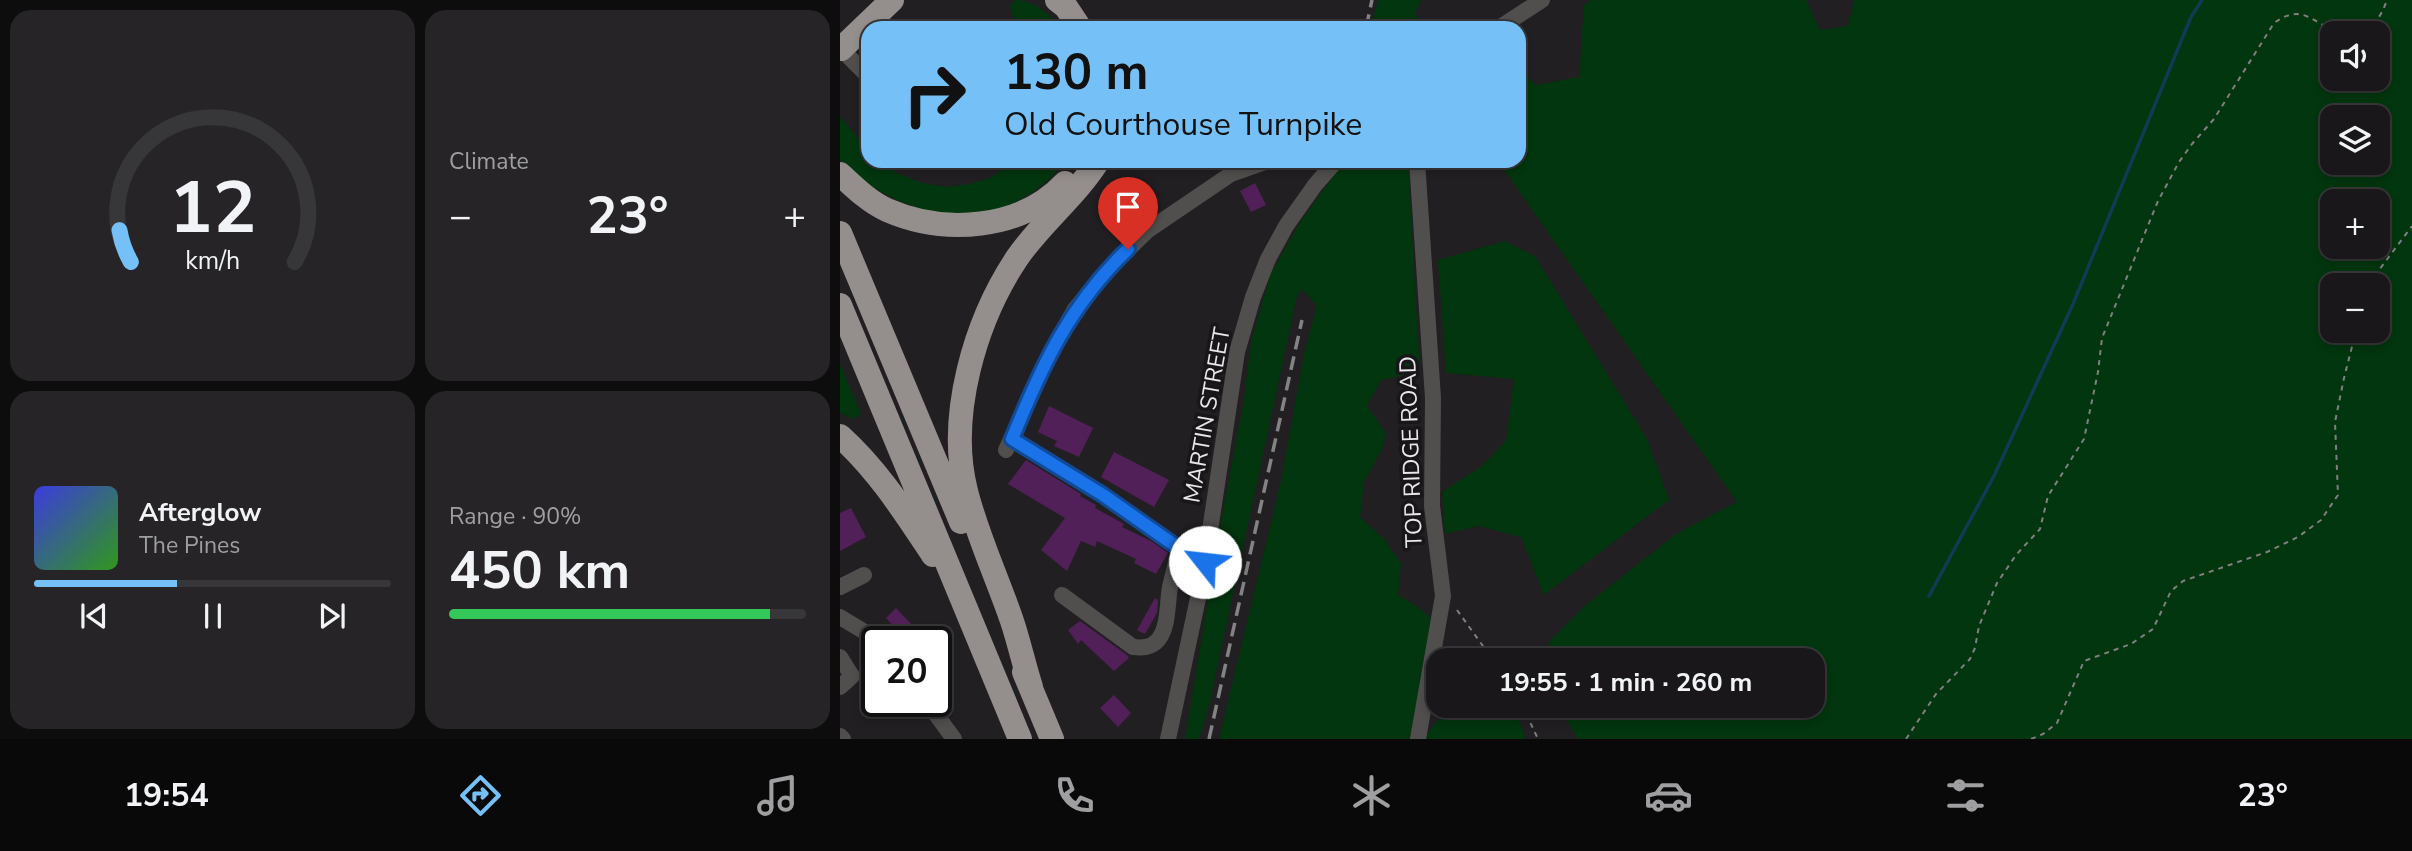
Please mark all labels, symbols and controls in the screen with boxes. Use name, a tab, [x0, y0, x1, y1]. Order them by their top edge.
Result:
map controls	[2320, 21, 2390, 343]
button: sound	[2320, 21, 2390, 91]
text: 130 m	[1004, 39, 1148, 106]
icon: right	[889, 49, 980, 140]
text: Old Courthouse Turnpike	[1004, 103, 1362, 146]
button: layers	[2320, 105, 2390, 175]
text: Climate	[449, 146, 529, 177]
text: 12	[169, 158, 256, 258]
pin	[1098, 177, 1158, 249]
text: 23°	[586, 180, 669, 251]
icon: arrive	[1109, 188, 1147, 226]
button: +	[2320, 189, 2390, 259]
text: −	[449, 191, 472, 242]
text: +	[783, 191, 806, 242]
text: km/h	[185, 243, 240, 277]
button: −	[2320, 273, 2390, 343]
street label: MARTIN STREET	[1176, 325, 1238, 505]
street label: TOP RIDGE ROAD	[1392, 356, 1430, 548]
text: Afterglow	[139, 495, 262, 530]
text: Range · 90%	[449, 501, 581, 532]
position arrow	[1168, 525, 1242, 599]
text: The Pines	[139, 530, 240, 561]
text: 450 km	[449, 535, 630, 606]
icon: previous	[75, 597, 113, 635]
icon: pause	[194, 597, 232, 635]
icon: next	[313, 597, 351, 635]
speed limit sign: 20	[861, 626, 952, 717]
text: 19:55 · 1 min · 260 m	[1499, 665, 1752, 700]
icon: directions	[456, 771, 505, 820]
icon: music	[753, 771, 802, 820]
icon: phone	[1050, 771, 1099, 820]
icon: climate	[1347, 771, 1396, 820]
icon: car	[1644, 771, 1693, 820]
icon: filters	[1941, 771, 1990, 820]
text: 19:54	[124, 774, 209, 817]
text: 23°	[2237, 774, 2288, 817]

